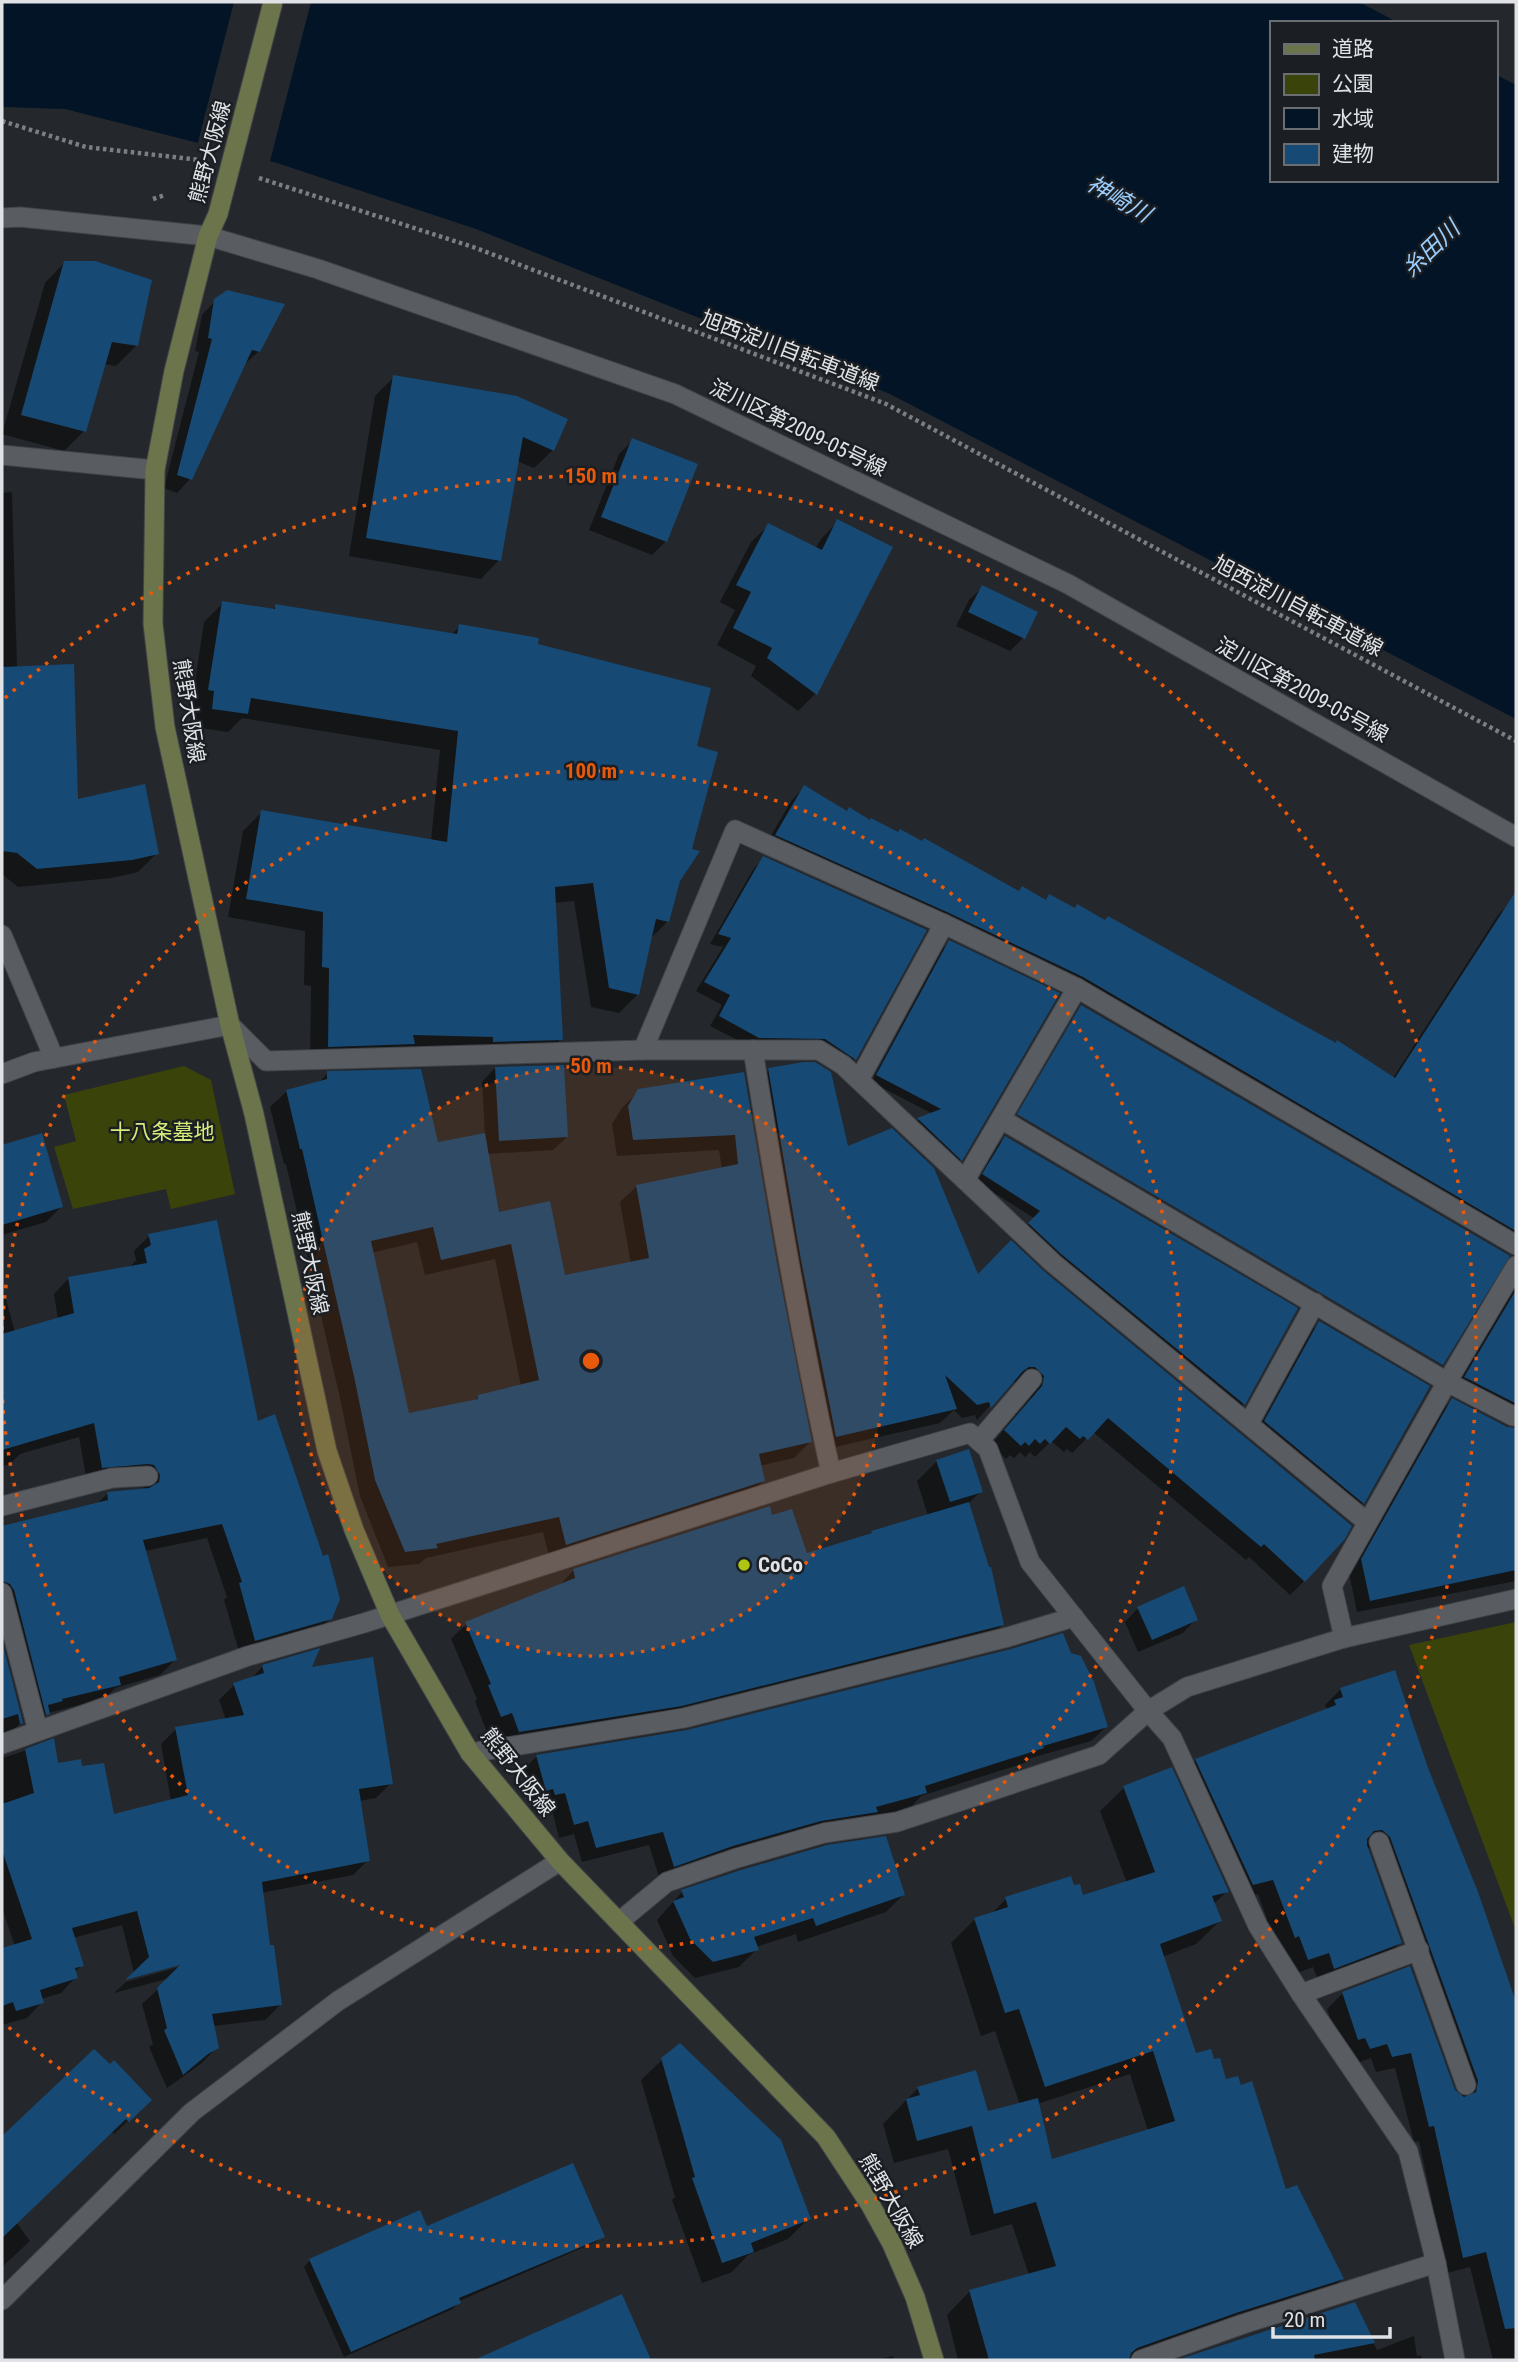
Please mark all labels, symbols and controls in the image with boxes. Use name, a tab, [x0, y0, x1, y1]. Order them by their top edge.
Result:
legend	[1270, 21, 1497, 182]
text: 道路	[1332, 37, 1374, 61]
text: 公園	[1332, 72, 1374, 96]
street label: 熊野大阪線	[185, 98, 235, 206]
text: 水域	[1332, 107, 1374, 131]
text: 建物	[1332, 142, 1374, 166]
water label: 神崎川	[1082, 170, 1158, 229]
water label: 糸田川	[1397, 213, 1467, 283]
street label: 旭西淀川自転車道線	[697, 306, 883, 396]
street label: 淀川区第2009-05号線	[706, 375, 890, 481]
text: 150 m	[565, 464, 617, 488]
street label: 旭西淀川自転車道線	[1209, 551, 1387, 661]
street label: 淀川区第2009-05号線	[1212, 633, 1392, 747]
street label: 熊野大阪線	[169, 657, 209, 765]
text: 100 m	[565, 759, 617, 783]
text: 50 m	[570, 1054, 612, 1078]
park label: 十八条墓地	[110, 1120, 215, 1144]
street label: 熊野大阪線	[287, 1209, 333, 1317]
centre of rings	[579, 1349, 603, 1373]
place label: CoCo	[758, 1553, 803, 1577]
marker: CoCo	[736, 1557, 752, 1573]
street label: 熊野大阪線	[476, 1723, 560, 1821]
street label: 熊野大阪線	[854, 2150, 928, 2252]
scale bar	[1273, 2296, 1390, 2340]
text: 20 m	[1284, 2308, 1325, 2332]

